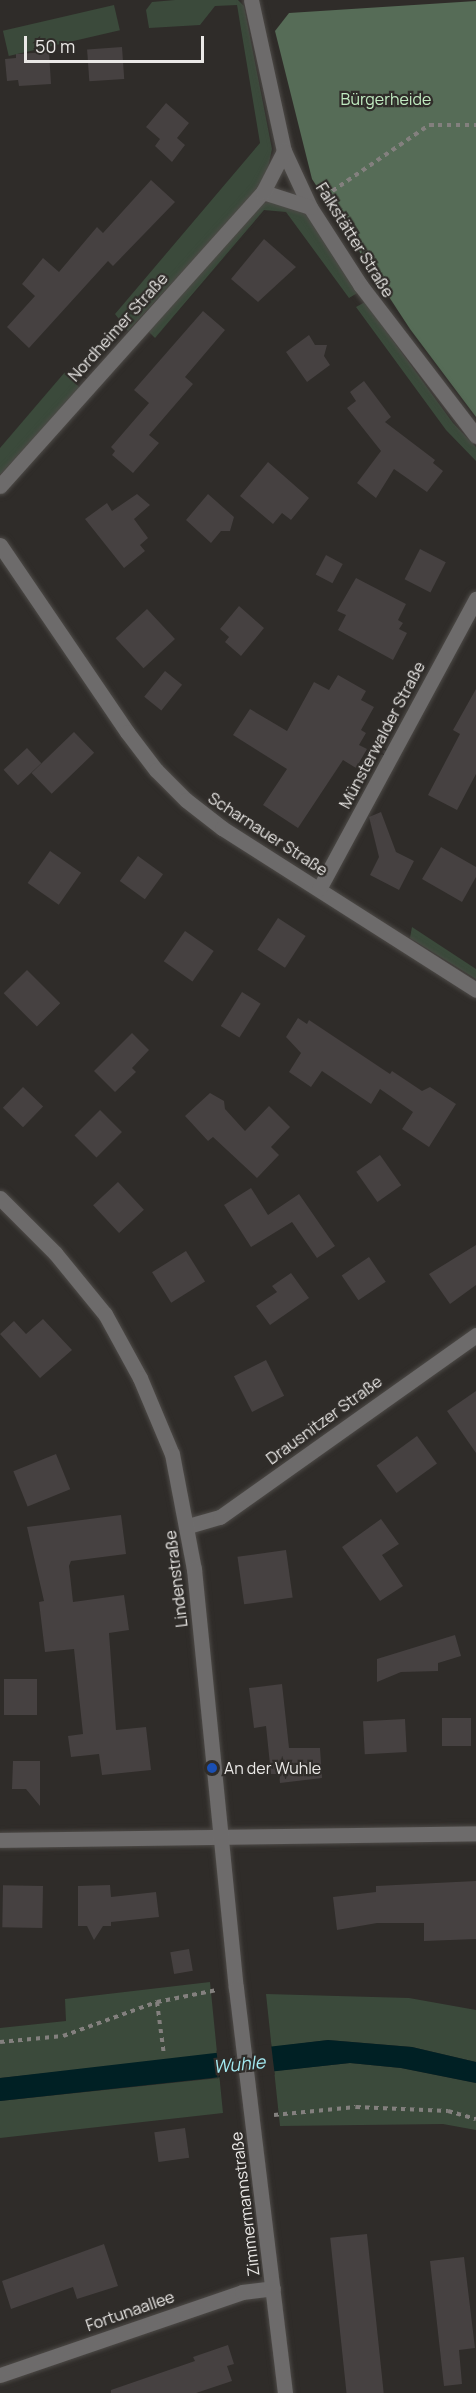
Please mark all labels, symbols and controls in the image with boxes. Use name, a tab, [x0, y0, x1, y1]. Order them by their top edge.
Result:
scale bar	[27, 24, 207, 62]
text: 50 m	[35, 34, 75, 58]
park label: Bürgerheide	[341, 89, 431, 109]
street label: Falkstätter Straße	[312, 179, 398, 301]
street label: Nordheimer Straße	[64, 269, 172, 385]
street label: Münsterwalder Straße	[335, 658, 429, 812]
street label: Scharnauer Straße	[205, 788, 331, 880]
street label: Drausnitzer Straße	[262, 1372, 386, 1468]
street label: Lindenstraße	[161, 1529, 191, 1629]
place label: An der Wuhle	[224, 1758, 321, 1778]
marker: An der Wuhle	[205, 1761, 219, 1775]
water label: Wuhle	[212, 2051, 266, 2077]
street label: Zimmermannstraße	[227, 2131, 263, 2277]
street label: Fortunaallee	[83, 2287, 177, 2335]

